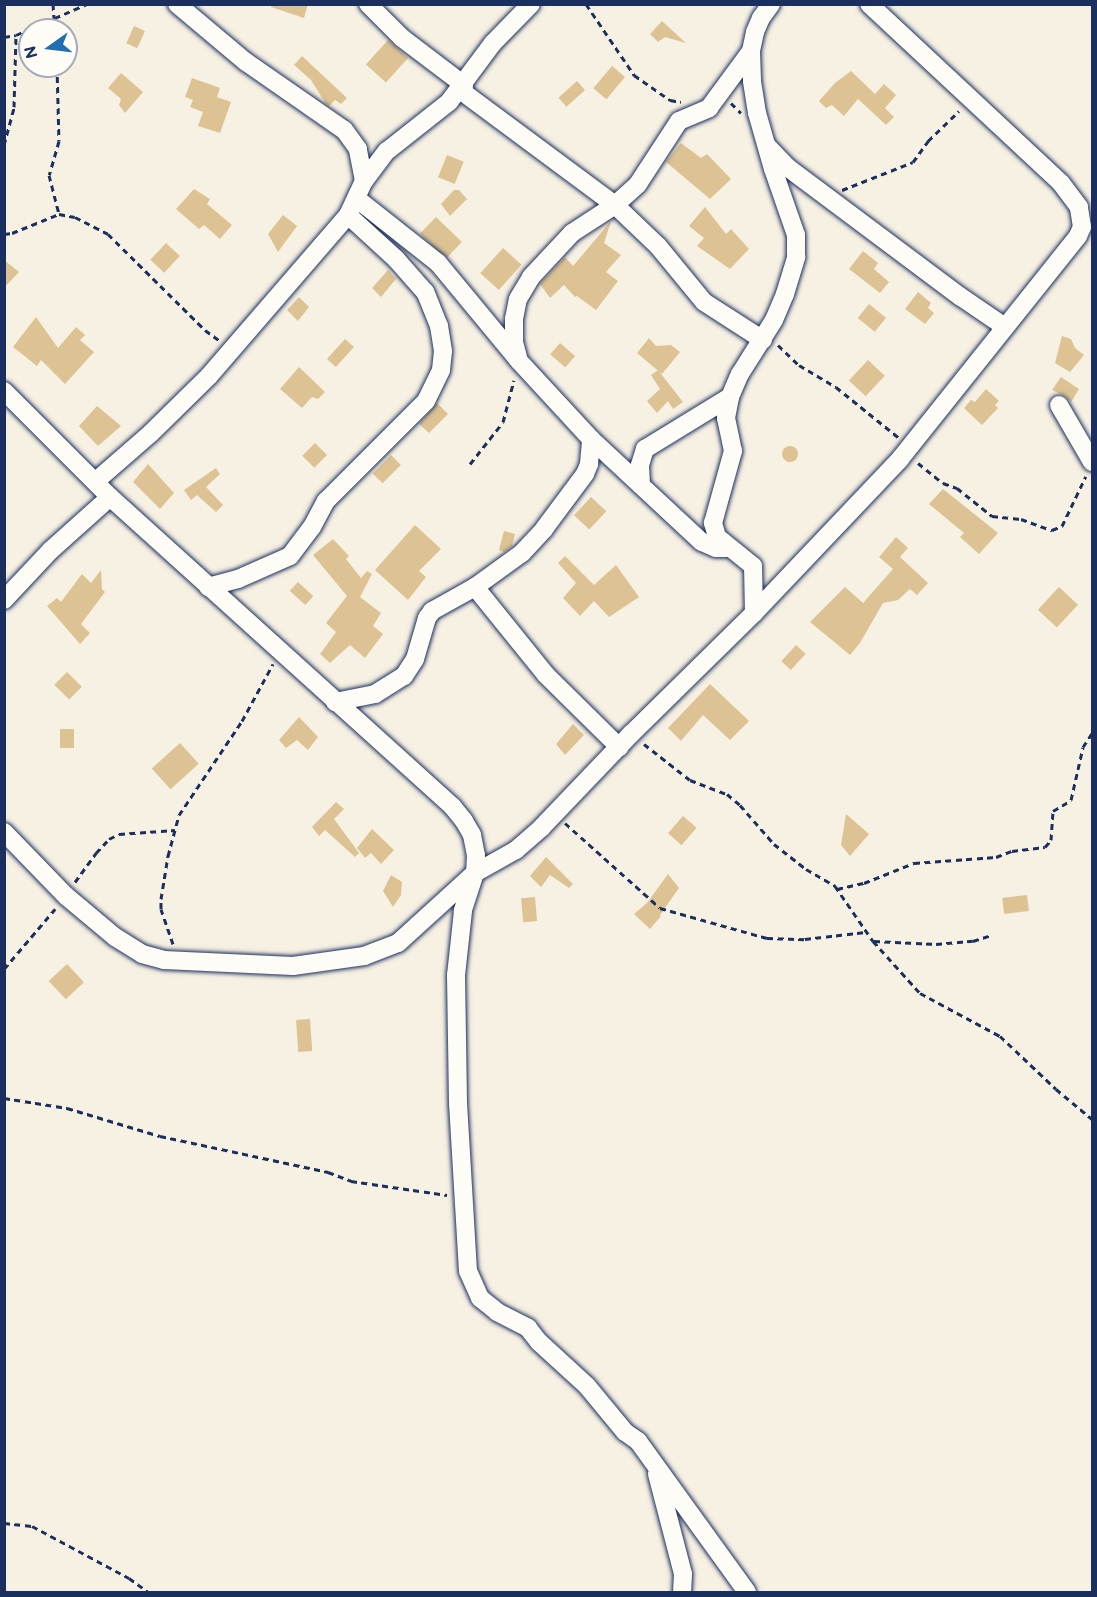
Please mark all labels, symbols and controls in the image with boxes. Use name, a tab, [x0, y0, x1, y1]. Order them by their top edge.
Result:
north arrow	[18, 18, 78, 78]
text: N	[21, 44, 43, 60]

